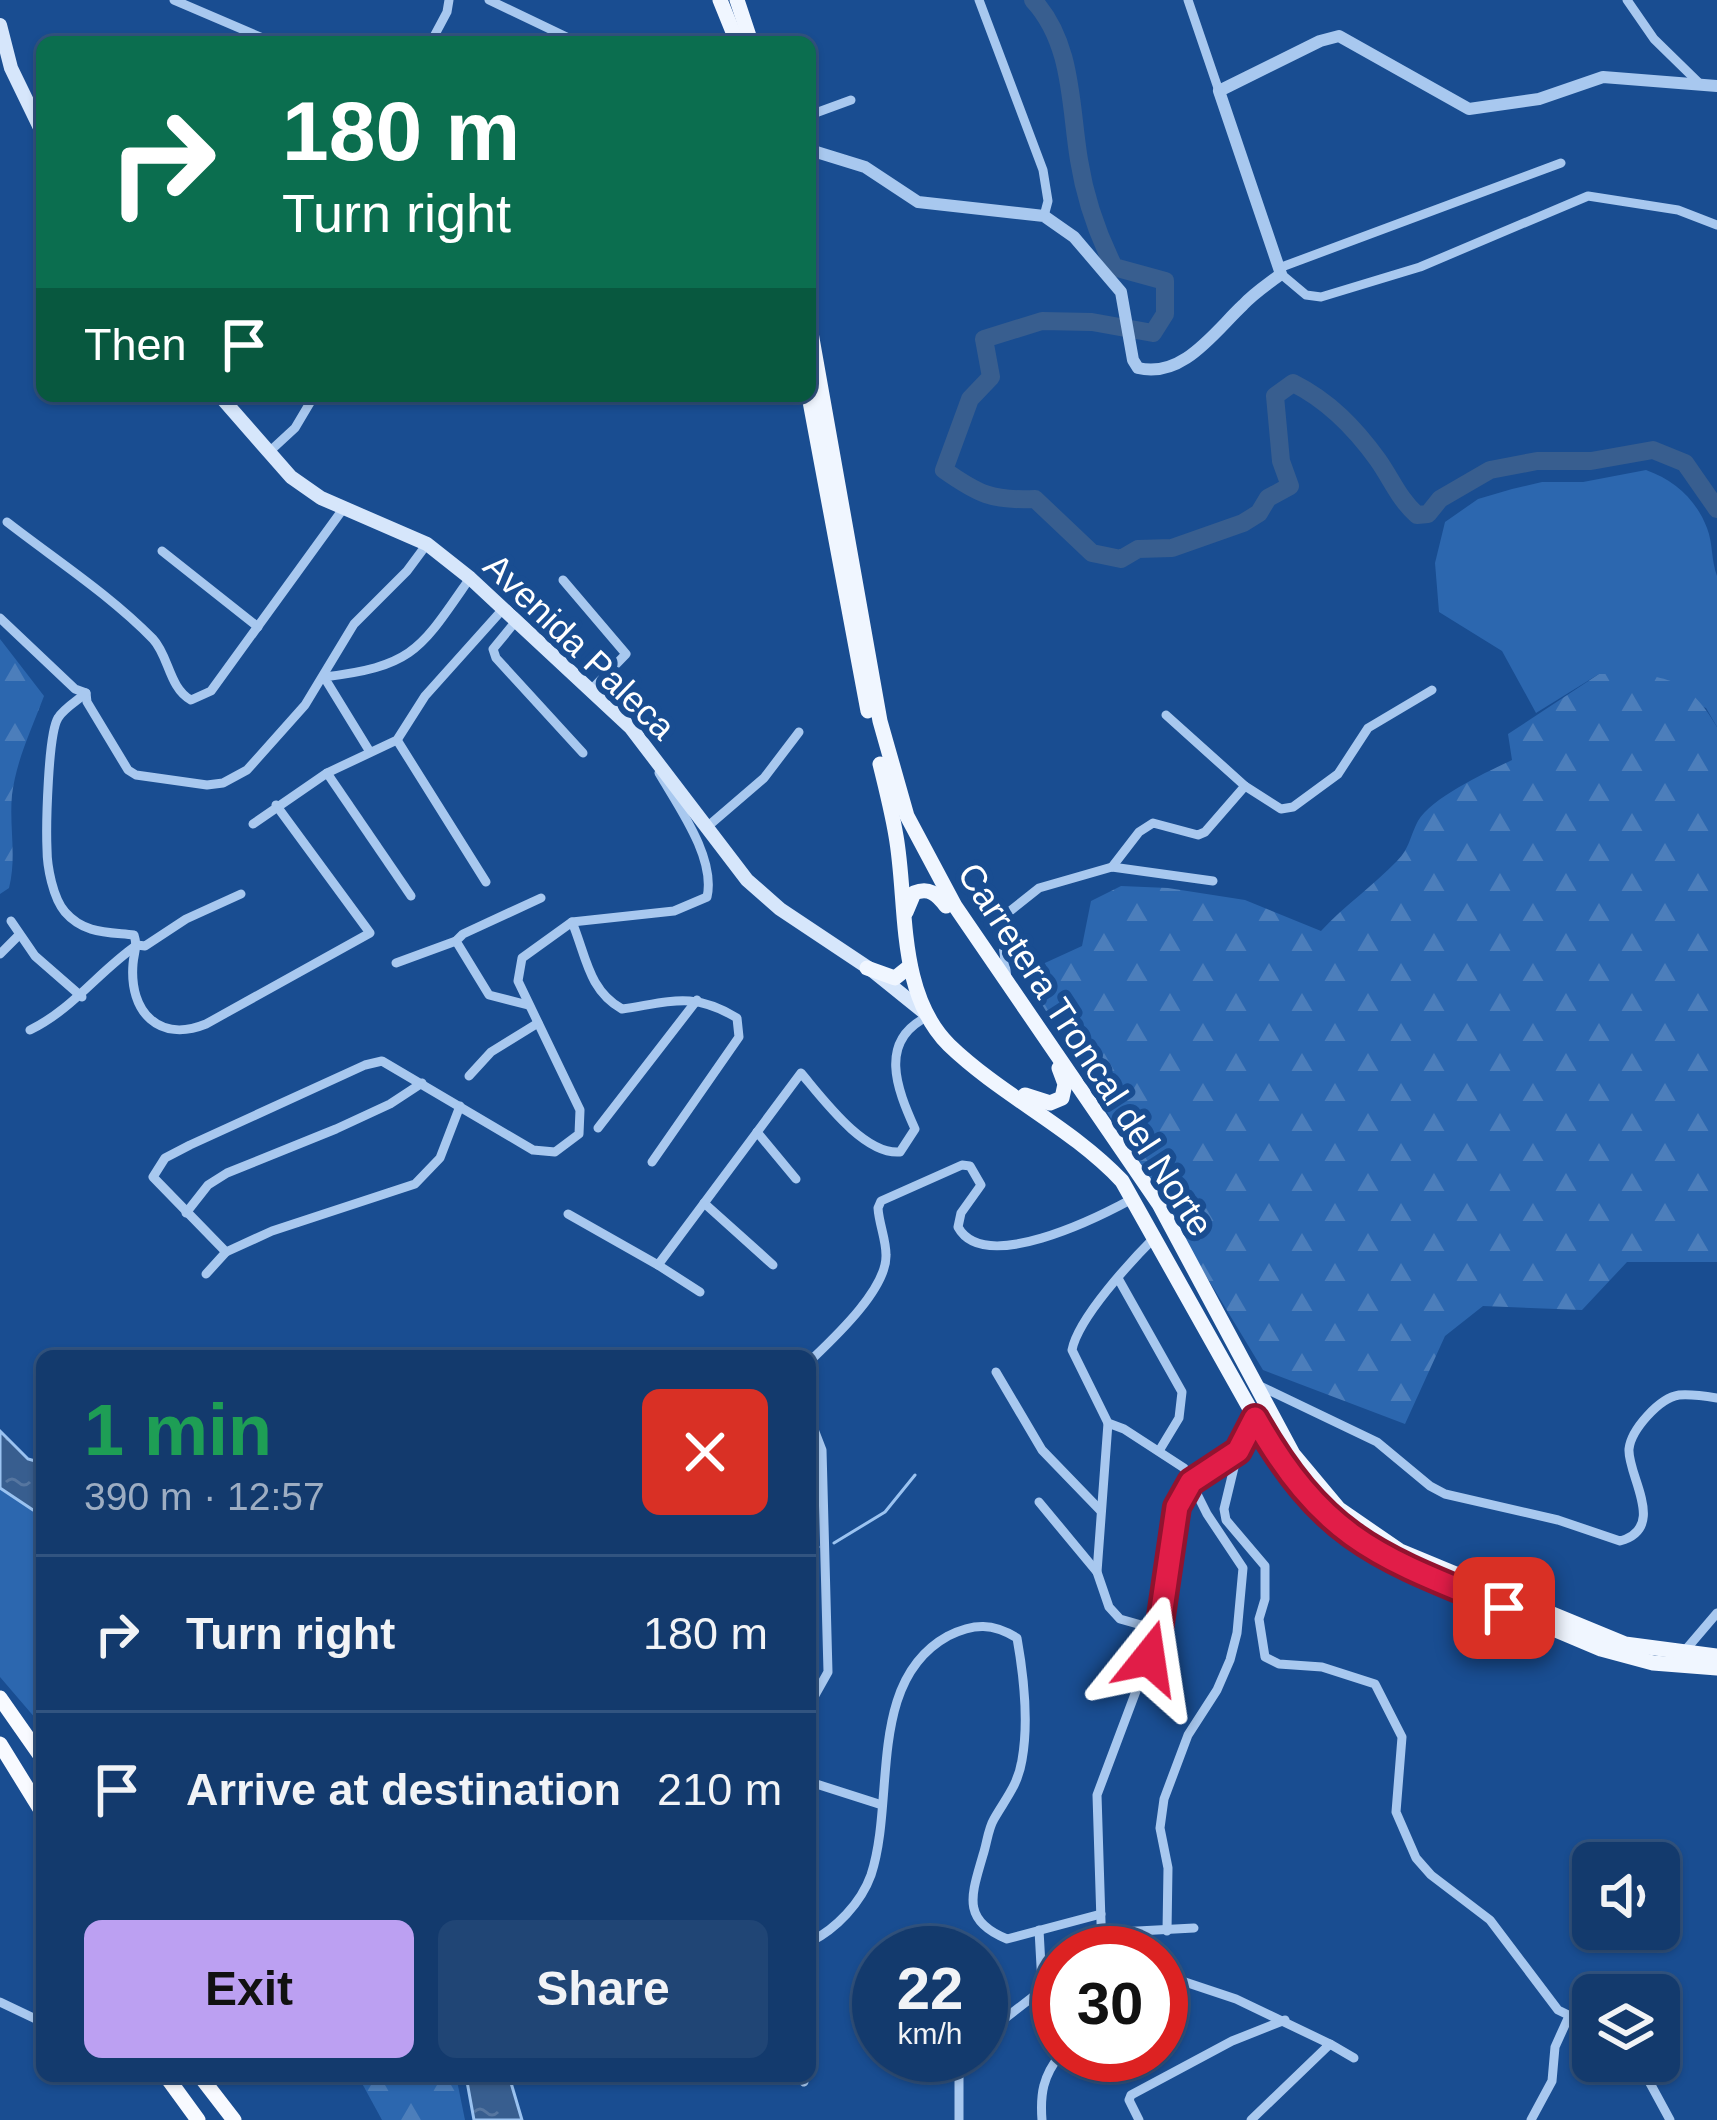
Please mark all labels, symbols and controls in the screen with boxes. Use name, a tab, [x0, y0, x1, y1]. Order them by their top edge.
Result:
icon: right	[84, 84, 240, 240]
text: 180 m	[282, 84, 520, 178]
text: Turn right	[282, 183, 511, 243]
icon: arrive	[211, 312, 277, 378]
text: Then	[84, 319, 187, 370]
street label: Avenida Paleca	[476, 545, 684, 748]
street label: Carretera Troncal del Norte	[950, 855, 1222, 1243]
button: close	[642, 1389, 768, 1515]
text: 1 min	[84, 1390, 272, 1470]
text: 390 m · 12:57	[84, 1475, 325, 1518]
pin	[1453, 1557, 1555, 1659]
icon: arrive	[1471, 1575, 1537, 1641]
position arrow	[1086, 1595, 1212, 1721]
icon: right	[84, 1601, 150, 1667]
text: Turn right	[186, 1608, 395, 1659]
text: 180 m	[643, 1608, 768, 1659]
icon: arrive	[84, 1757, 150, 1823]
text: Arrive at destination	[186, 1764, 621, 1815]
text: 210 m	[657, 1764, 782, 1815]
map controls	[1572, 1842, 1680, 2082]
button: sound	[1572, 1842, 1680, 1950]
button: Exit	[84, 1920, 414, 2058]
button: Share	[438, 1920, 768, 2058]
speed limit sign: 30	[1032, 1926, 1188, 2082]
text: 22	[897, 1955, 963, 2022]
button: layers	[1572, 1974, 1680, 2082]
text: km/h	[897, 2017, 963, 2050]

